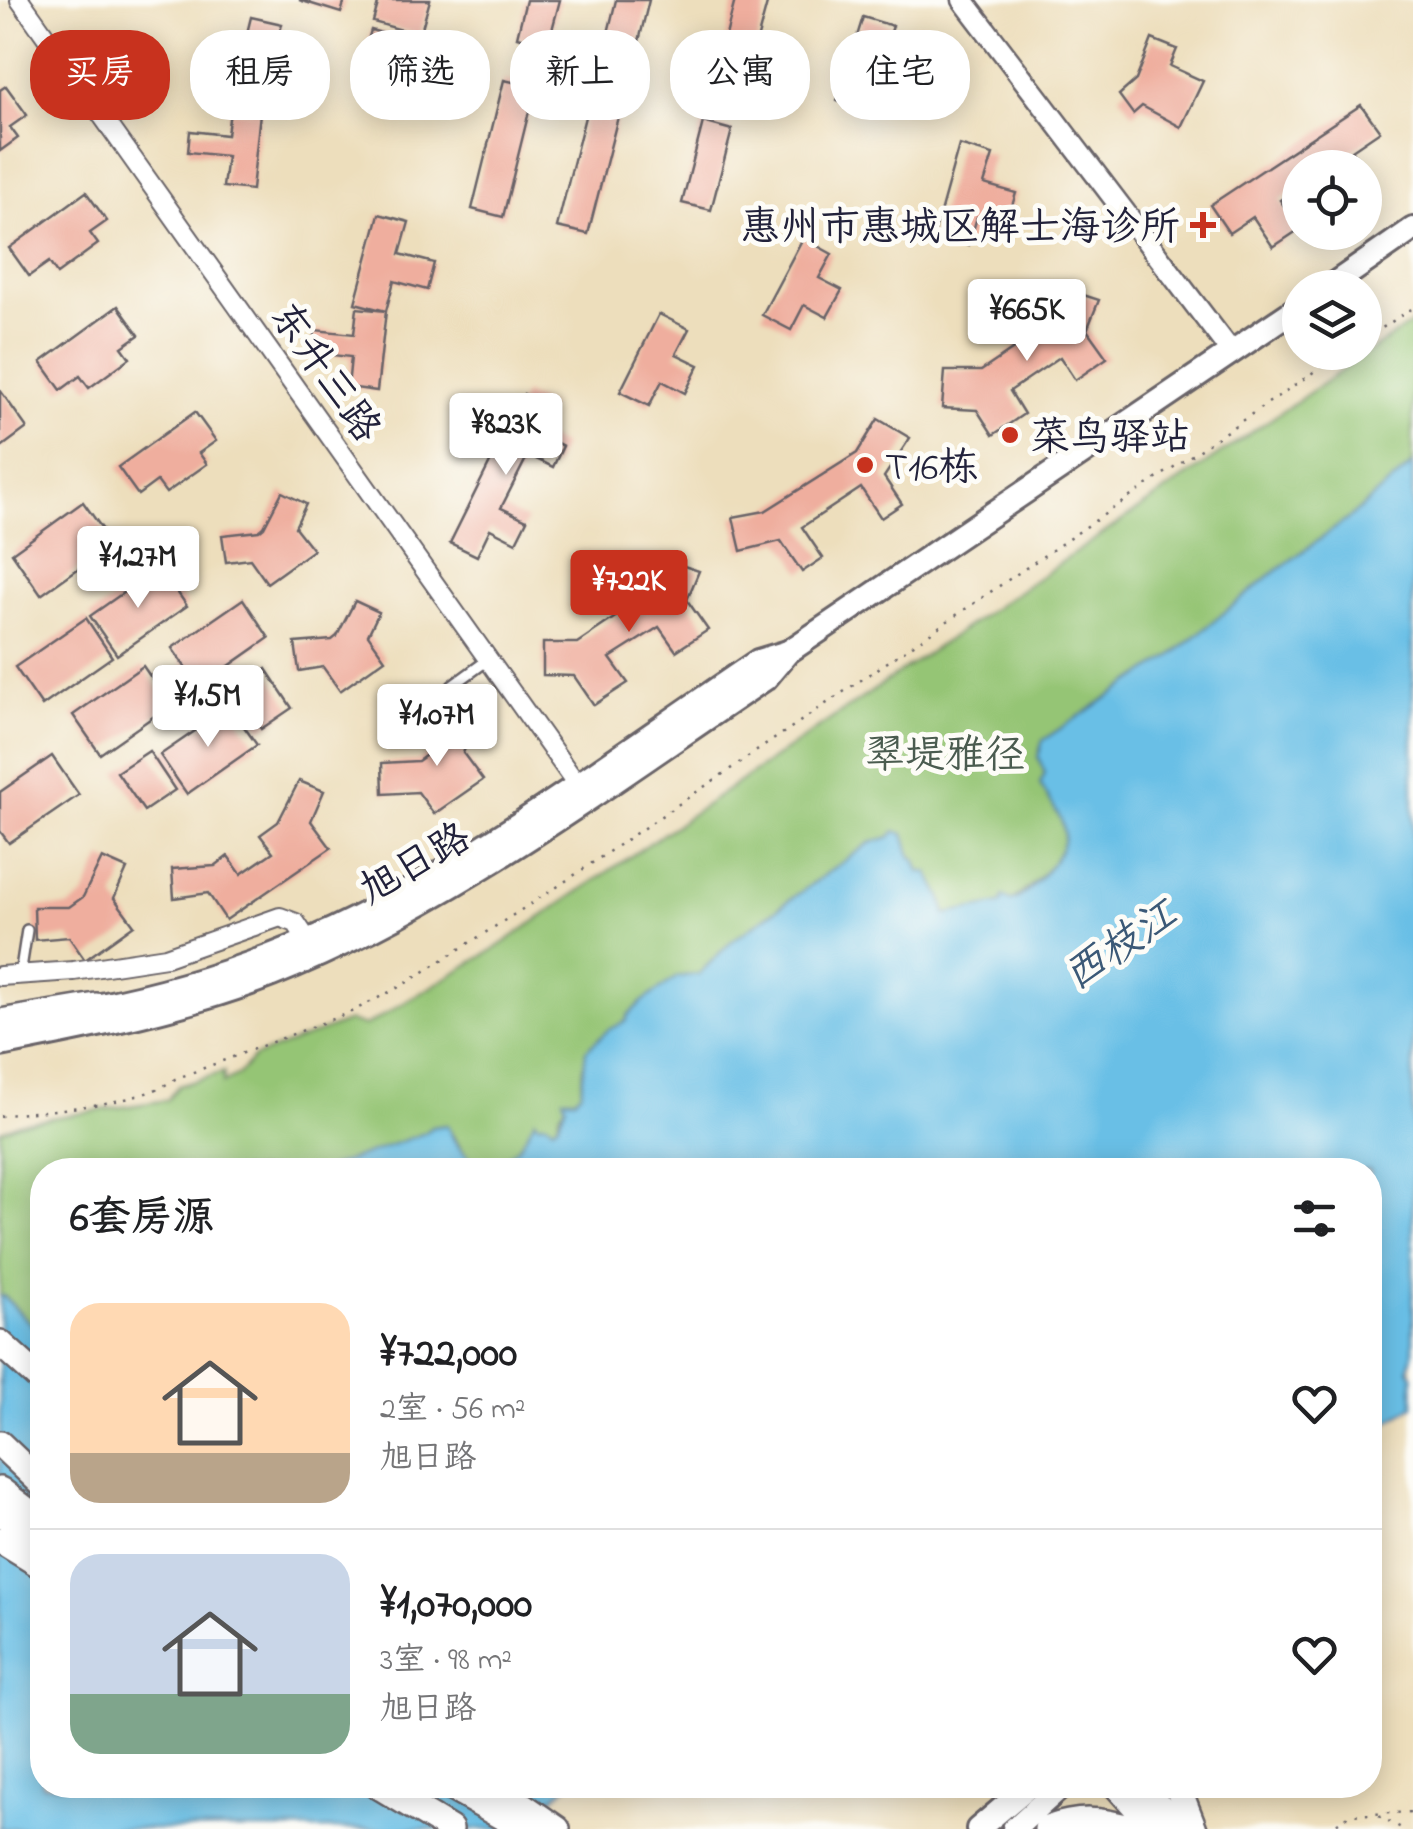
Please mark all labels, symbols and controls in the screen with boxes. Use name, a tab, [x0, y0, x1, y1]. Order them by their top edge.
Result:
chip: 买房	[30, 30, 170, 120]
chip: 租房	[190, 30, 330, 120]
chip: 筛选	[350, 30, 490, 120]
chip: 新上	[510, 30, 650, 120]
chip: 公寓	[670, 30, 810, 120]
chip: 住宅	[830, 30, 970, 120]
map controls	[1282, 150, 1382, 370]
button: locate	[1282, 150, 1382, 250]
place label: 惠州市惠城区解士海诊所	[740, 200, 1180, 259]
marker: 惠州市惠城区解士海诊所	[1190, 212, 1216, 238]
button: layers	[1282, 270, 1382, 370]
pin: ¥665K	[957, 279, 1097, 364]
text: ¥665K	[990, 288, 1064, 335]
street label: 东升三路	[253, 291, 393, 456]
pin: ¥823K	[436, 393, 576, 478]
text: ¥823K	[471, 402, 541, 449]
place label: 菜鸟驿站	[1030, 410, 1190, 469]
marker: 菜鸟驿站	[999, 424, 1021, 446]
place label: T16栋	[885, 440, 978, 499]
marker: T16栋	[854, 454, 876, 476]
pin: ¥1.27M	[57, 526, 219, 611]
text: ¥1.27M	[99, 535, 177, 582]
pin: ¥722K	[559, 550, 699, 635]
text: ¥722K	[593, 559, 666, 606]
pin: ¥1.5M	[138, 665, 278, 750]
text: ¥1.5M	[175, 674, 241, 721]
pin: ¥1.07M	[356, 684, 518, 769]
text: ¥1.07M	[399, 693, 475, 740]
park label: 翠堤雅径	[865, 728, 1025, 787]
street label: 旭日路	[350, 810, 483, 921]
water label: 西枝江	[1052, 885, 1192, 1007]
text: 6套房源	[70, 1189, 214, 1250]
icon: filters	[1287, 1191, 1342, 1246]
text: ¥722,000	[380, 1324, 517, 1385]
icon: home	[150, 1343, 270, 1463]
icon: heart	[1287, 1376, 1342, 1431]
text: 2室 · 56 m²	[380, 1387, 525, 1434]
text: 旭日路	[380, 1436, 476, 1483]
text: ¥1,070,000	[380, 1575, 532, 1636]
icon: home	[150, 1594, 270, 1714]
icon: heart	[1287, 1627, 1342, 1682]
text: 3室 · 98 m²	[380, 1638, 512, 1685]
text: 旭日路	[380, 1687, 476, 1734]

